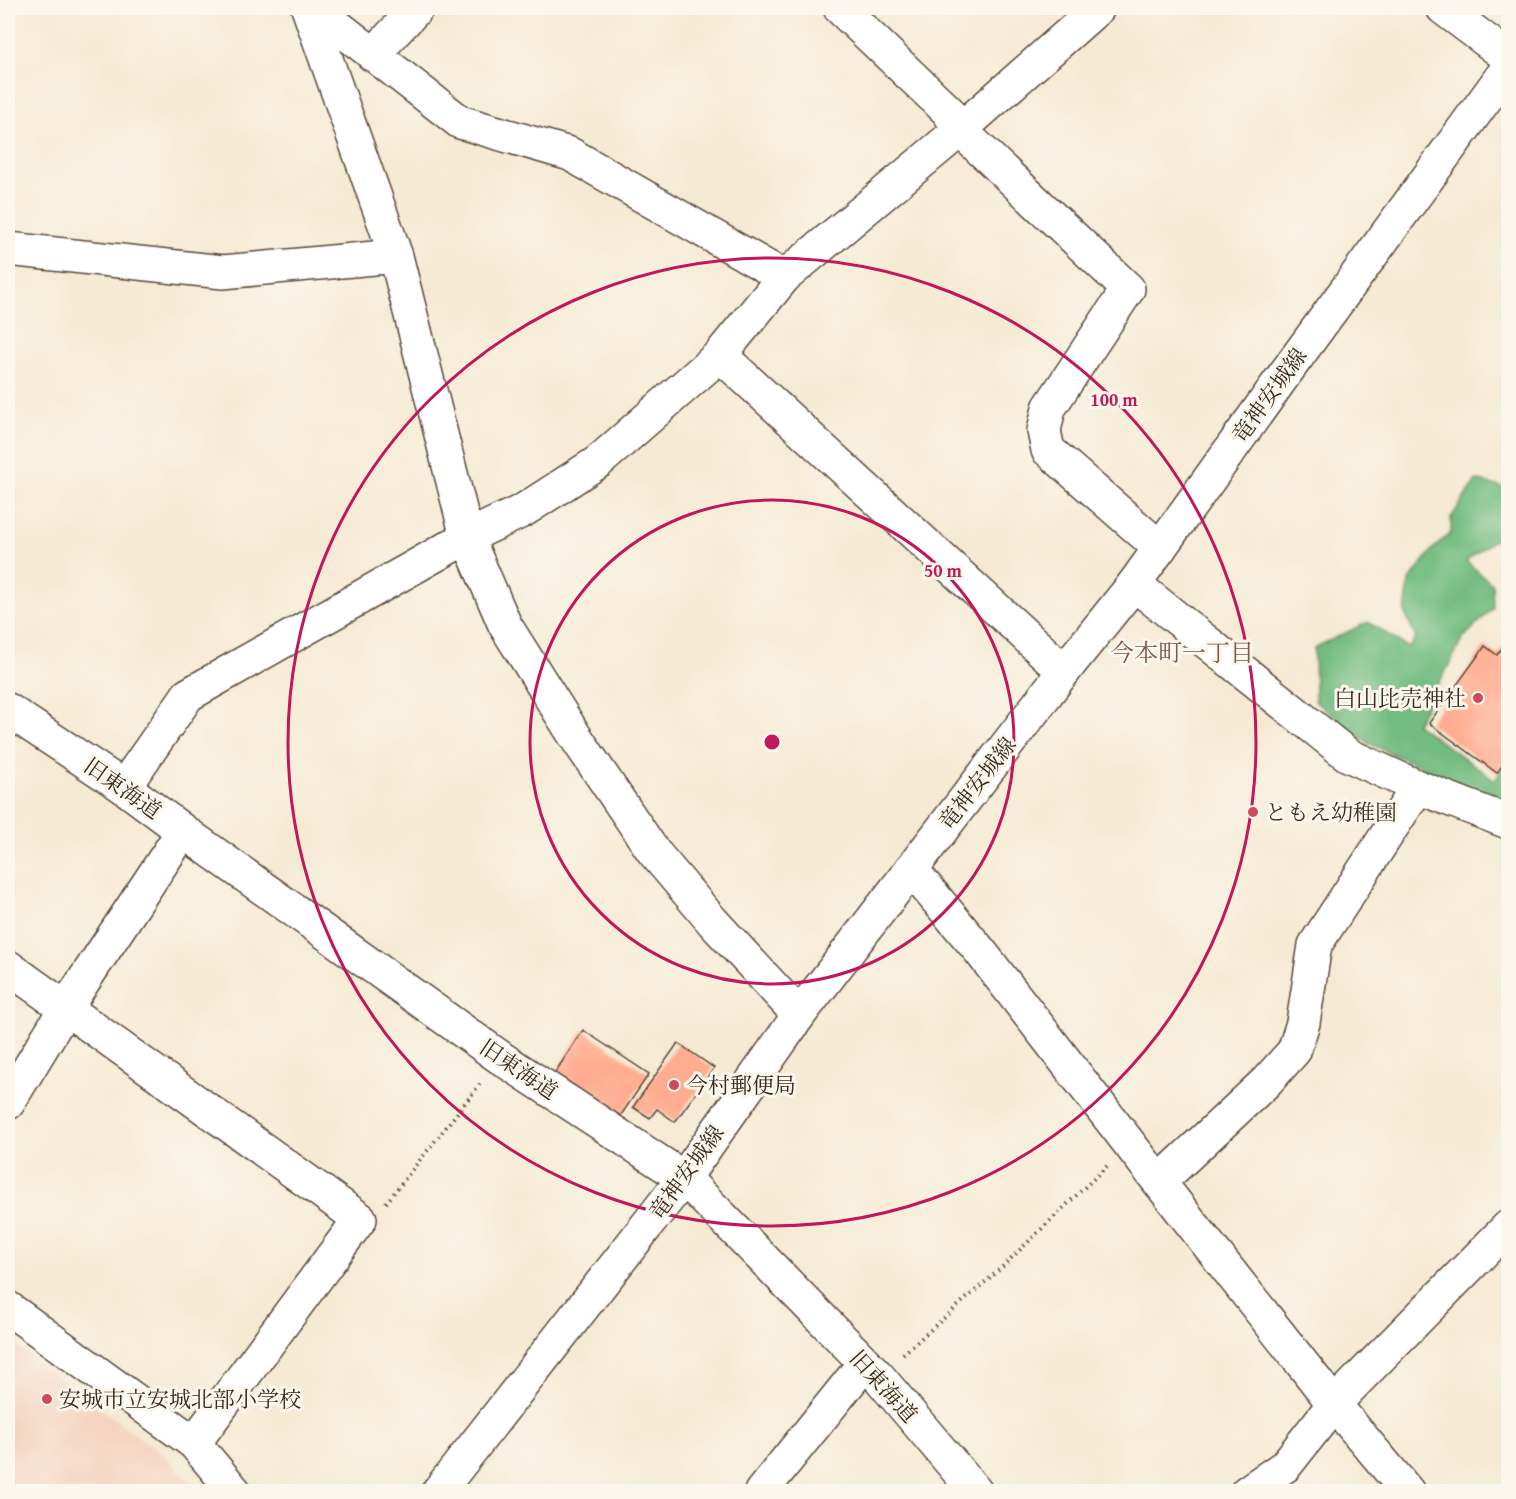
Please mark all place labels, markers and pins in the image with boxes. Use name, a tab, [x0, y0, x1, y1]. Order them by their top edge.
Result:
place label: 白山比売神社	[1334, 682, 1466, 714]
marker: 白山比売神社	[1471, 691, 1485, 705]
centre of rings	[762, 732, 782, 752]
place label: ともえ幼稚園	[1265, 796, 1397, 828]
marker: ともえ幼稚園	[1246, 805, 1260, 819]
place label: 今村郵便局	[686, 1069, 796, 1101]
marker: 今村郵便局	[667, 1078, 681, 1092]
place label: 安城市立安城北部小学校	[59, 1383, 301, 1415]
marker: 安城市立安城北部小学校	[40, 1392, 54, 1406]

